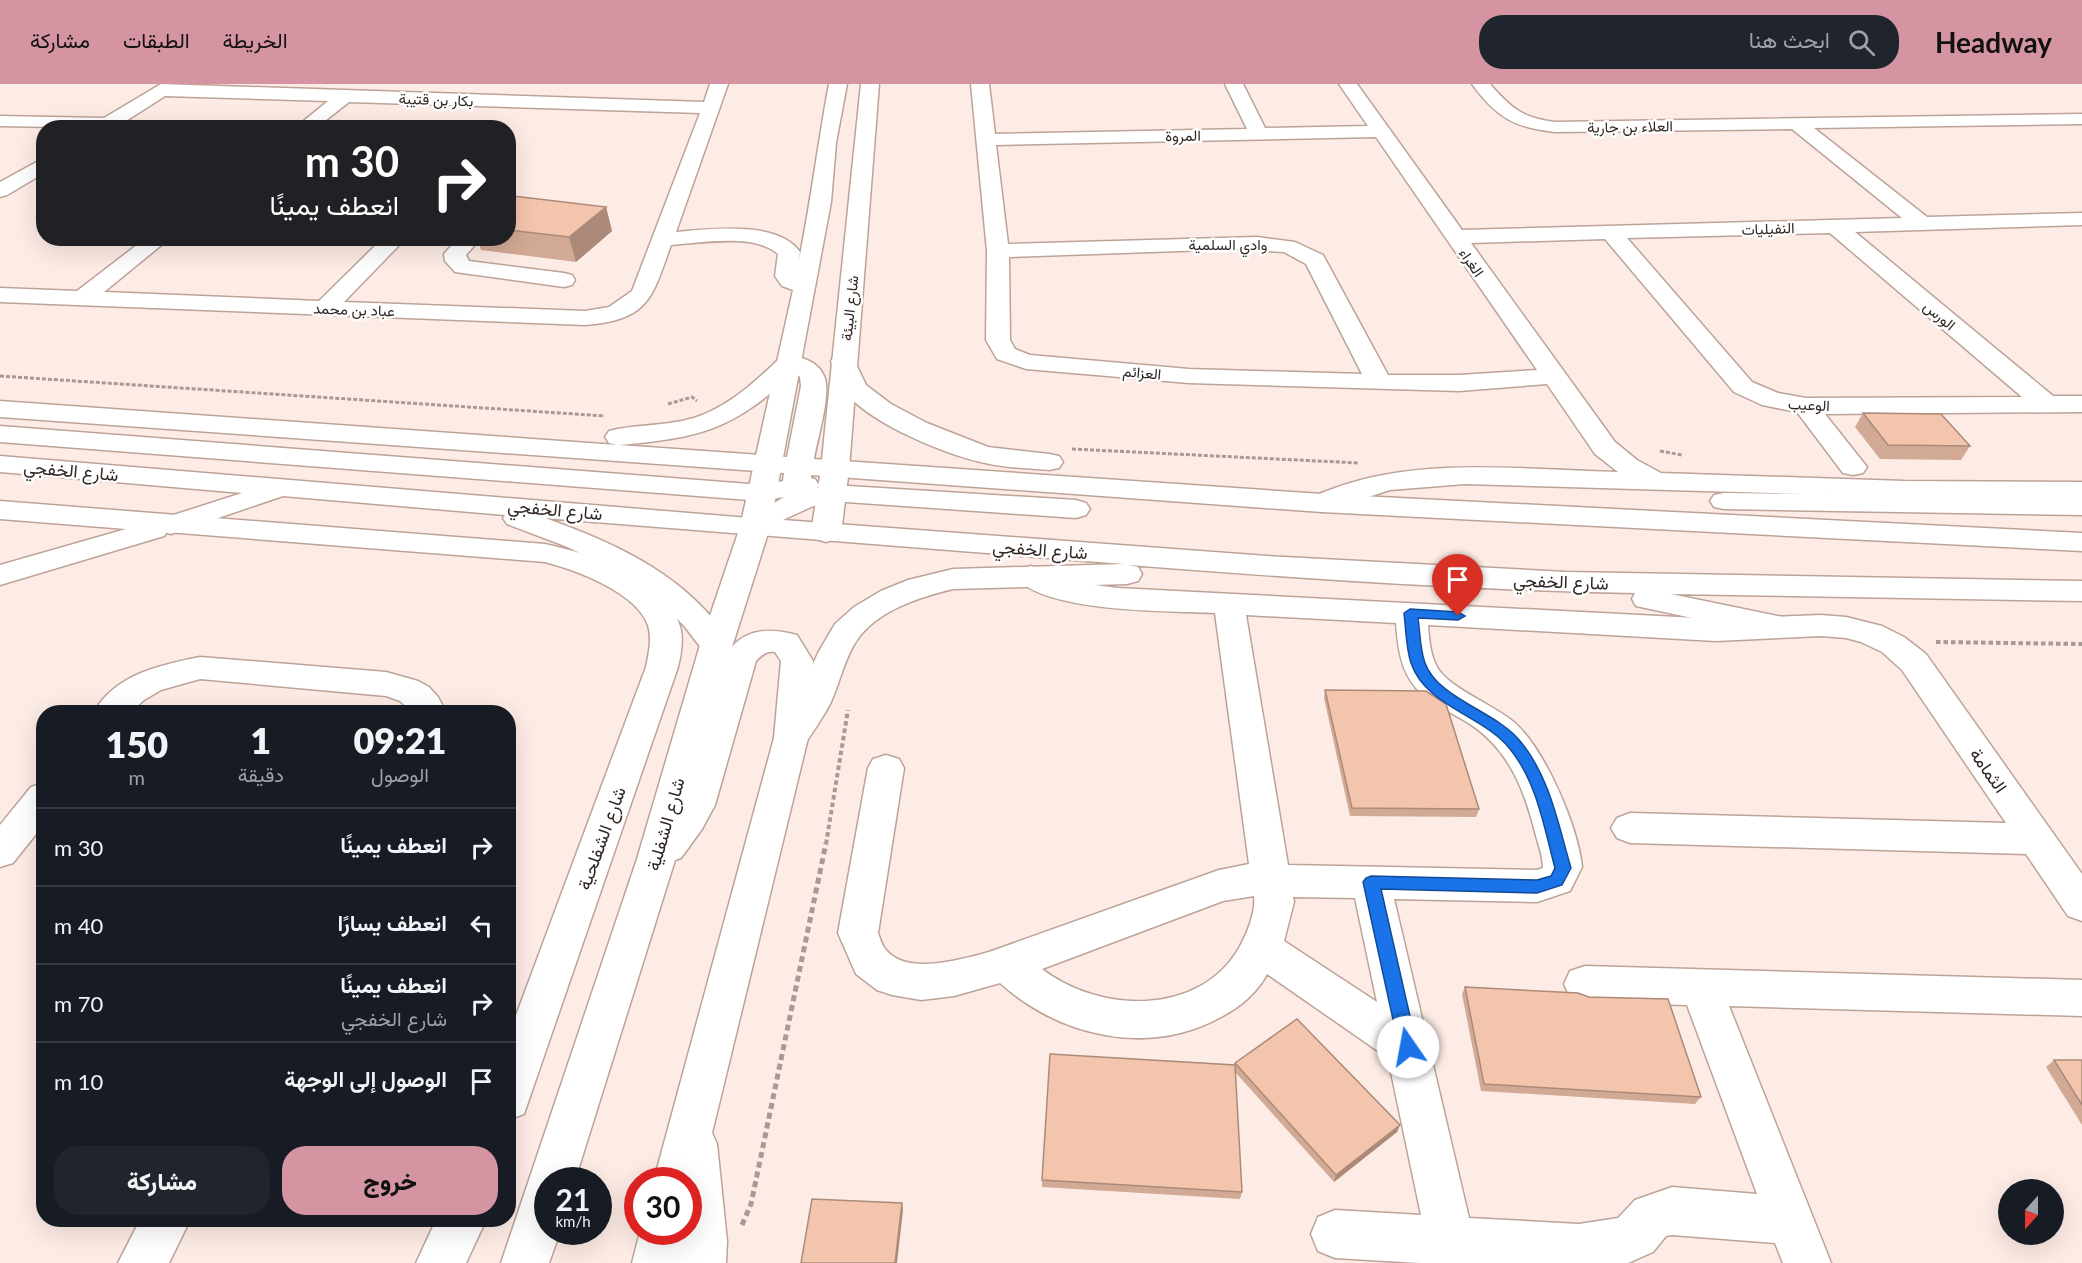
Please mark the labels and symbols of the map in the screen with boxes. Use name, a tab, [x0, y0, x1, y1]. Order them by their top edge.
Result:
street label: بكار بن قتيبة	[398, 89, 474, 111]
street label: العلاء بن جارية	[1587, 116, 1673, 138]
street label: المروة	[1165, 126, 1201, 145]
street label: النفيليات	[1741, 218, 1795, 239]
street label: وادي السلمية	[1189, 235, 1267, 258]
street label: الغراء	[1455, 244, 1488, 280]
street label: شارع البيئة	[837, 274, 864, 342]
street label: الورس	[1919, 296, 1960, 335]
street label: عباد بن محمد	[313, 299, 395, 321]
street label: العزائم	[1122, 361, 1162, 385]
street label: الوعيب	[1788, 394, 1830, 415]
street label: شارع الخفجي	[22, 455, 119, 490]
street label: شارع الخفجي	[506, 494, 603, 529]
street label: شارع الخفجي	[991, 535, 1088, 568]
pin	[1432, 554, 1483, 616]
street label: شارع الخفجي	[1513, 568, 1609, 599]
street label: الثمامة	[1966, 743, 2012, 797]
street label: شارع الشفلية	[641, 775, 691, 874]
street label: شارع الشفلحية	[572, 783, 632, 893]
position arrow	[1376, 1015, 1440, 1079]
speed limit sign: 30	[624, 1167, 702, 1245]
north arrow	[1998, 1179, 2064, 1245]

